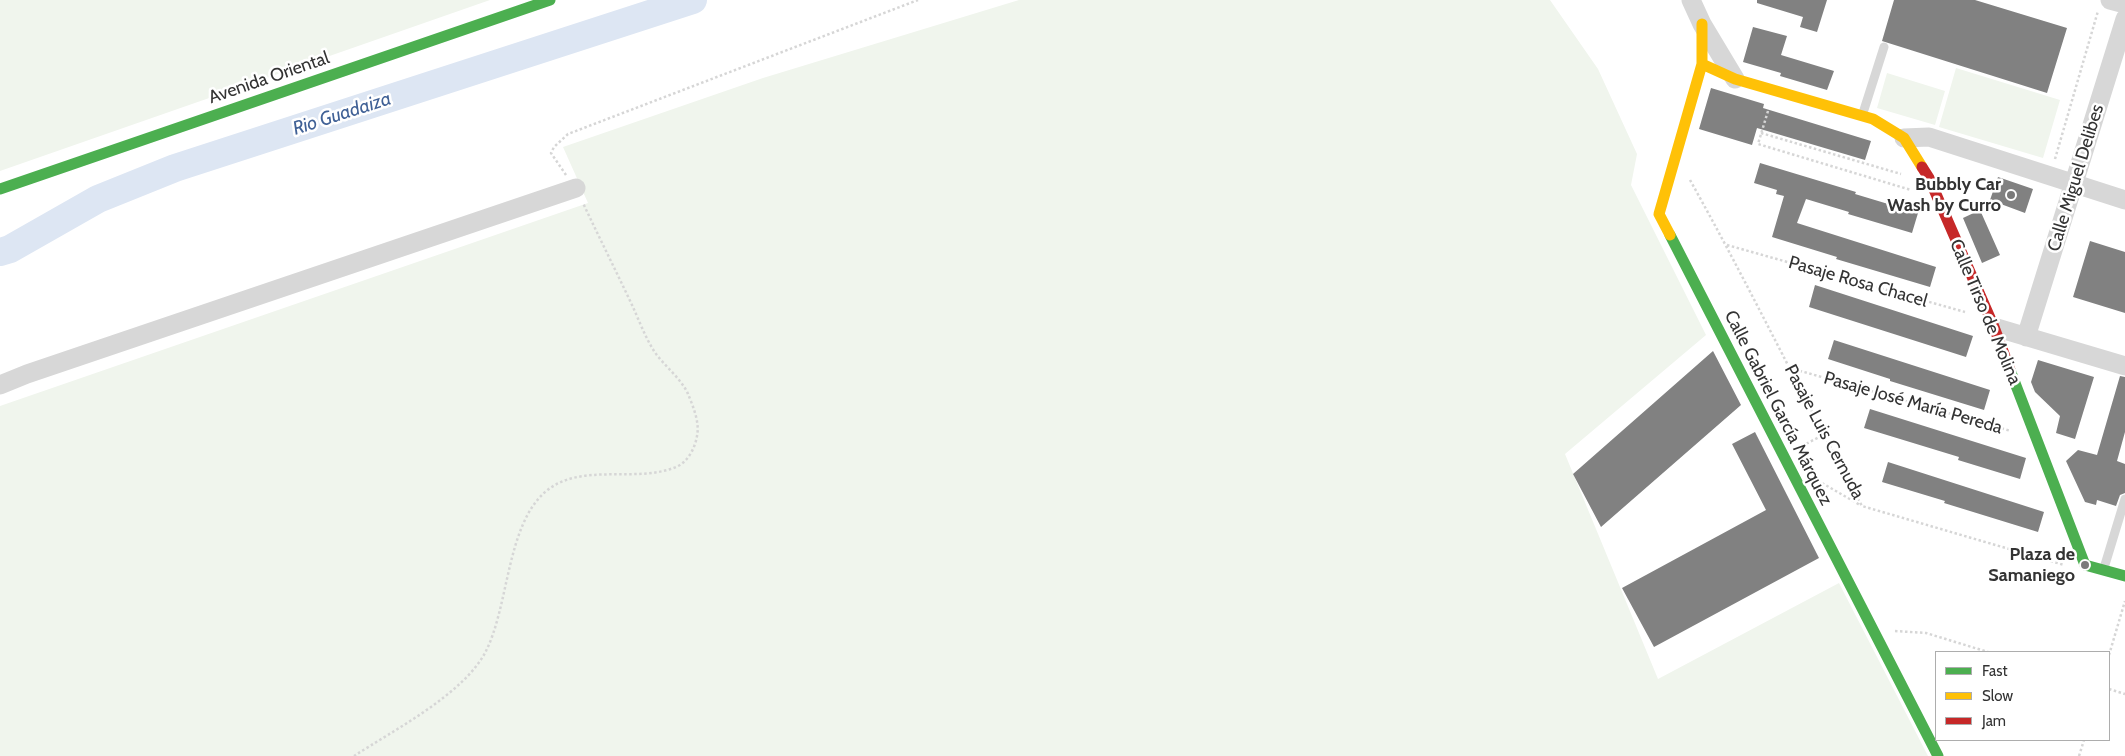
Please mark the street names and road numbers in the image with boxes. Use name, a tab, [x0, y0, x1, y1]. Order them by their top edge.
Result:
street label: Avenida Oriental	[206, 47, 332, 109]
street label: Calle Miguel Delibes	[2043, 102, 2109, 254]
street label: Calle Tirso de Molina	[1945, 236, 2025, 388]
street label: Pasaje Rosa Chacel	[1786, 252, 1930, 312]
street label: Calle Gabriel García Márquez	[1719, 307, 1837, 509]
street label: Pasaje Luis Cernuda	[1779, 361, 1869, 503]
street label: Pasaje José María Pereda	[1821, 367, 2005, 439]

